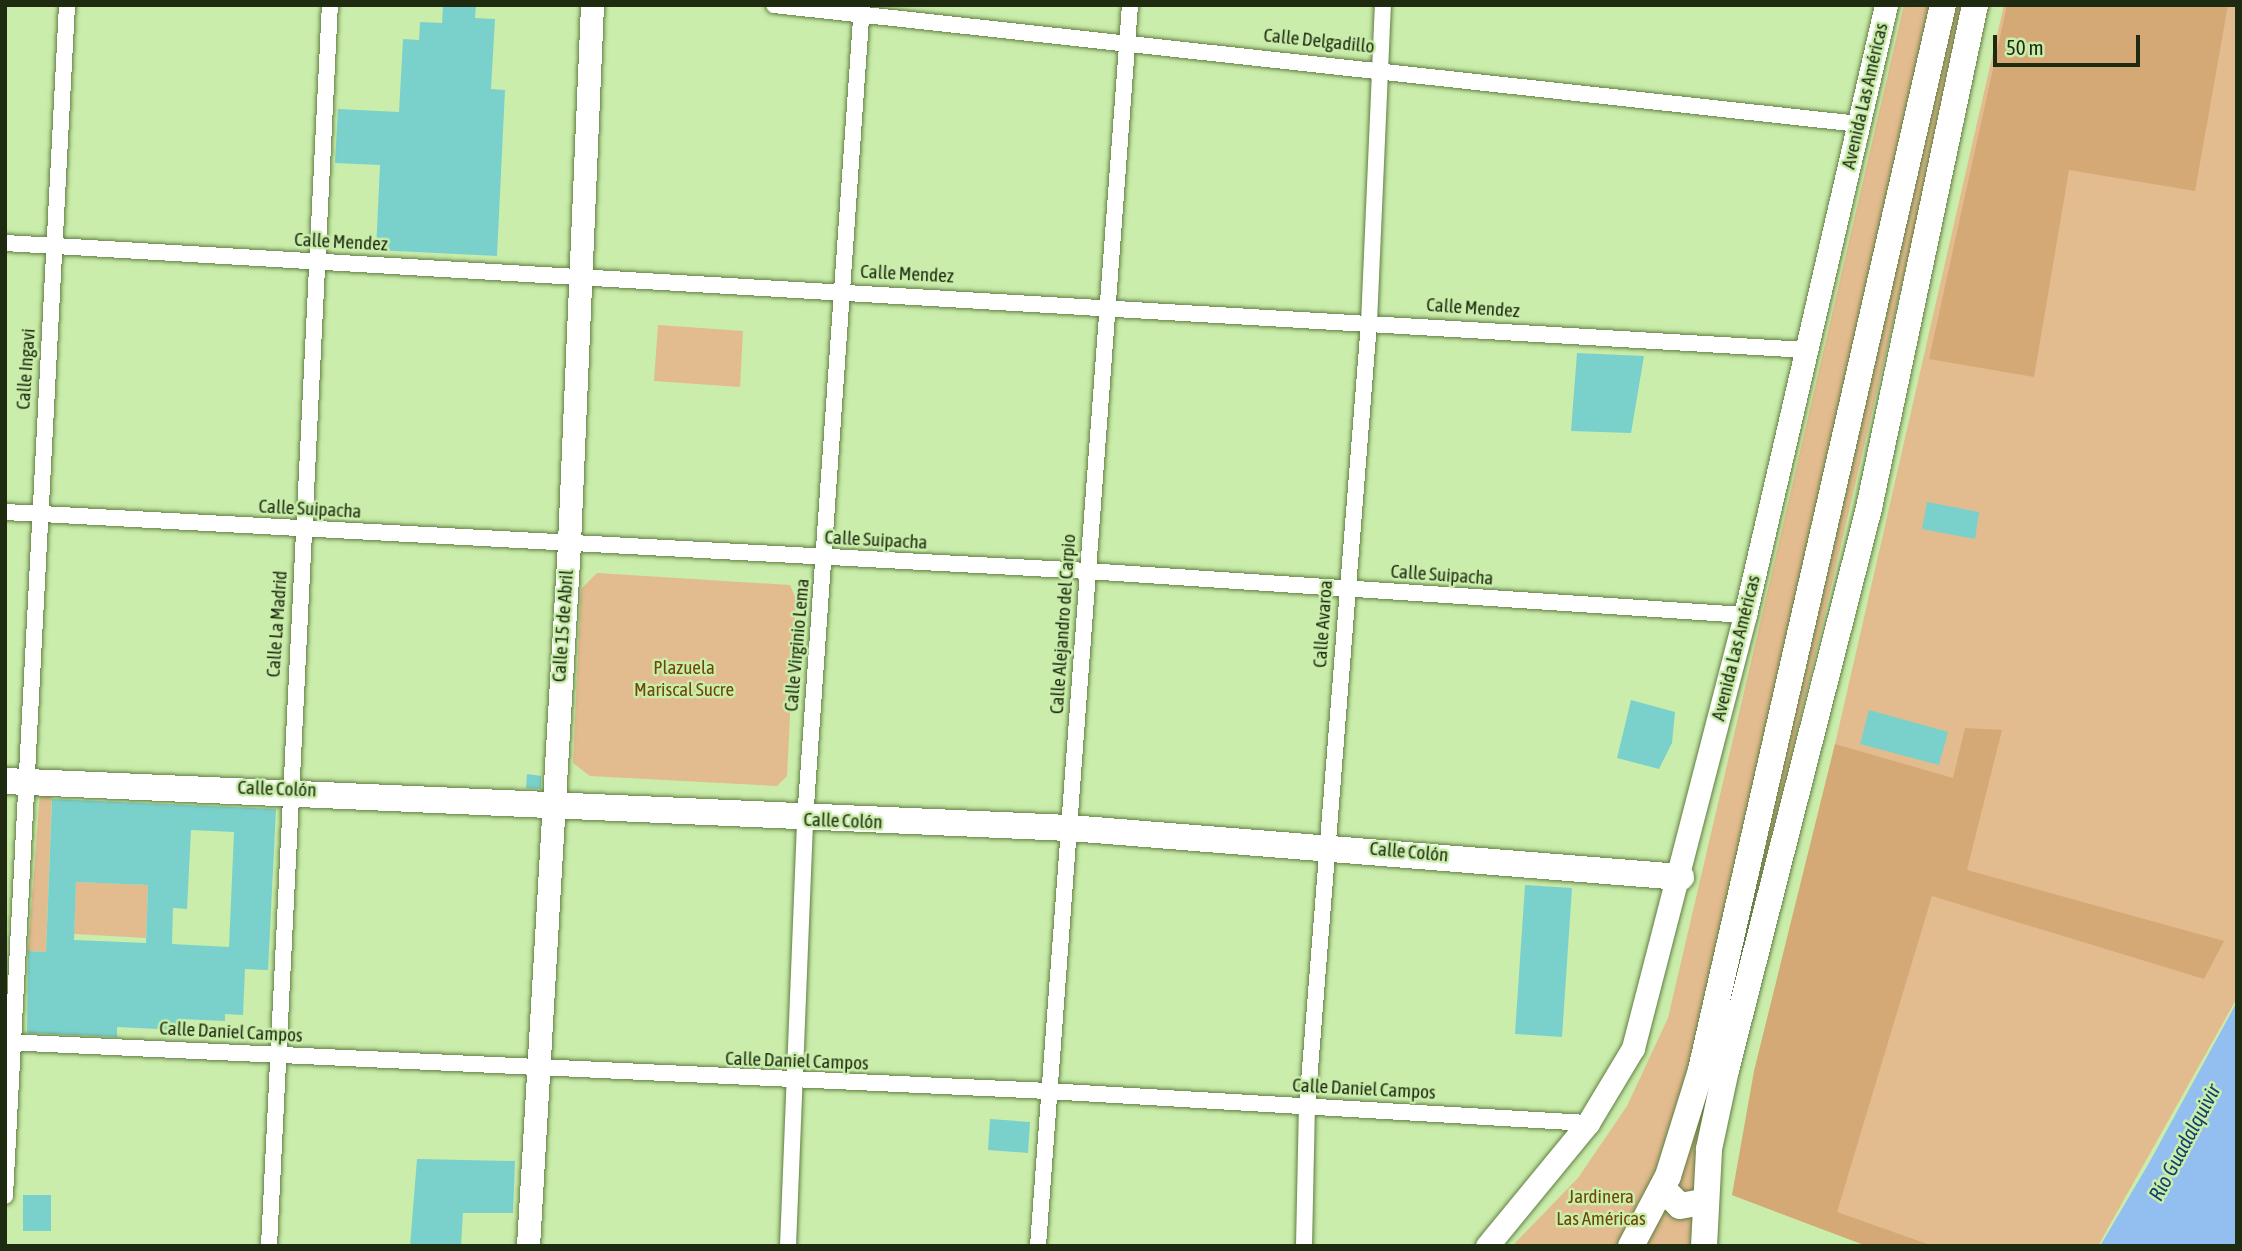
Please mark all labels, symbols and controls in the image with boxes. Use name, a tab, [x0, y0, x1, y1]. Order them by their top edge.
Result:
street label: Avenida Las Américas	[1837, 21, 1893, 171]
scale bar	[1997, 21, 2144, 65]
street label: Calle Delgadillo	[1262, 24, 1376, 58]
text: 50 m	[2006, 35, 2044, 59]
street label: Calle Mendez	[294, 228, 388, 256]
street label: Calle Mendez	[860, 260, 954, 288]
street label: Calle Mendez	[1426, 293, 1520, 323]
street label: Calle Ingavi	[12, 328, 40, 410]
street label: Calle Suipacha	[258, 495, 362, 523]
street label: Calle Suipacha	[824, 526, 928, 554]
street label: Calle Alejandro del Carpio	[1045, 533, 1081, 715]
street label: Calle Suipacha	[1390, 560, 1494, 590]
street label: Calle 15 de Abril	[548, 569, 578, 683]
street label: Calle La Madrid	[262, 570, 292, 678]
street label: Avenida Las Américas	[1707, 573, 1765, 723]
street label: Calle Virginio Lema	[780, 578, 814, 712]
street label: Calle Avaroa	[1309, 579, 1337, 669]
park label: Plazuela Mariscal Sucre	[634, 657, 734, 701]
street label: Calle Colón	[237, 776, 317, 802]
street label: Calle Colón	[803, 808, 883, 834]
street label: Calle Colón	[1369, 837, 1449, 867]
street label: Calle Daniel Campos	[159, 1017, 303, 1047]
street label: Calle Daniel Campos	[725, 1047, 869, 1075]
street label: Calle Daniel Campos	[1292, 1074, 1436, 1104]
water label: Río Guadalquivir	[2143, 1079, 2225, 1205]
park label: Jardinera Las Américas	[1556, 1186, 1646, 1230]

